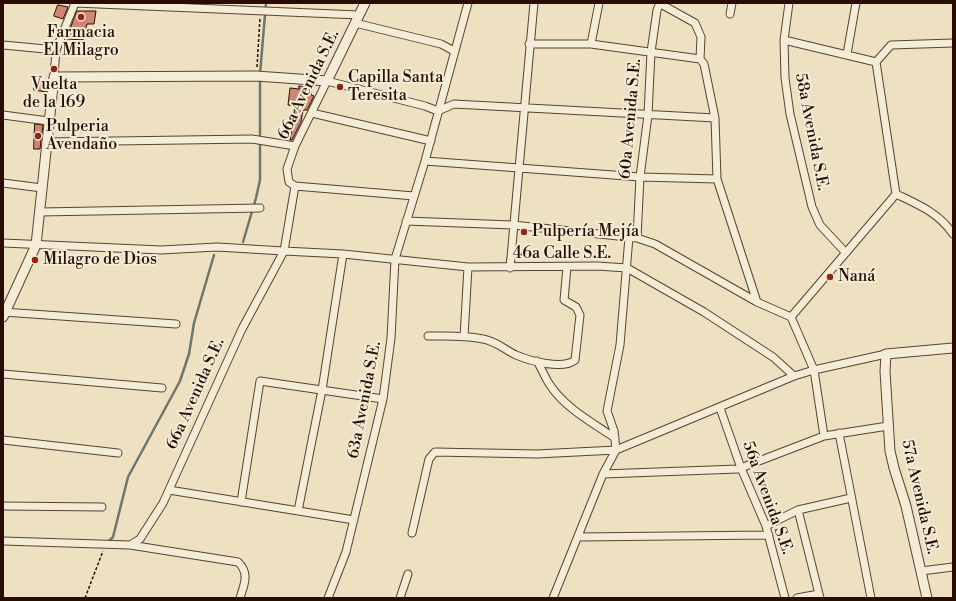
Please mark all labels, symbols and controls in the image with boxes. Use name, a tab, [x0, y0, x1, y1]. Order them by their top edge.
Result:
marker: Farmacia El Milagro	[76, 12, 86, 22]
place label: Farmacia El Milagro	[43, 23, 119, 61]
street label: 66a Avenida S.E.	[274, 27, 344, 143]
street label: 60a Avenida S.E.	[616, 58, 646, 180]
marker: Vuelta de la 169	[49, 64, 59, 74]
place label: Capilla Santa Teresita	[348, 68, 443, 106]
street label: 58a Avenida S.E.	[790, 72, 832, 192]
place label: Vuelta de la 169	[23, 75, 85, 113]
marker: Capilla Santa Teresita	[335, 82, 345, 92]
place label: Pulperia Avendaño	[46, 117, 117, 155]
marker: Pulperia Avendaño	[33, 131, 43, 141]
place label: Pulpería Mejía	[532, 222, 639, 242]
marker: Pulpería Mejía	[519, 227, 529, 237]
street label: 46a Calle S.E.	[513, 244, 611, 264]
place label: Milagro de Dios	[43, 250, 157, 270]
marker: Milagro de Dios	[30, 255, 40, 265]
place label: Naná	[838, 267, 875, 287]
marker: Naná	[825, 272, 835, 282]
street label: 66a Avenida S.E.	[163, 335, 229, 453]
street label: 63a Avenida S.E.	[344, 340, 386, 460]
street label: 57a Avenida S.E.	[897, 438, 941, 556]
street label: 56a Avenida S.E.	[738, 439, 796, 557]

